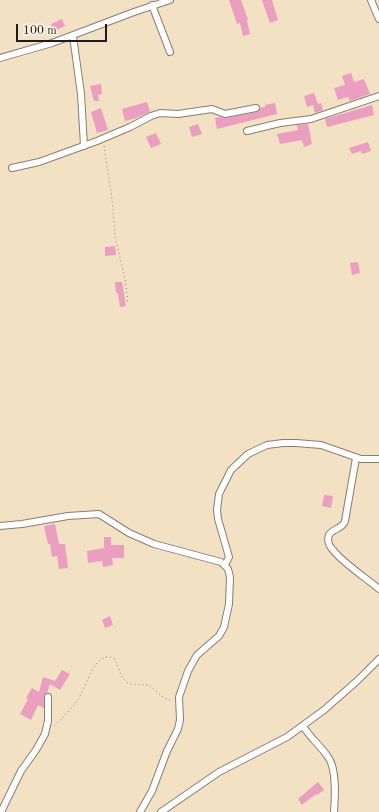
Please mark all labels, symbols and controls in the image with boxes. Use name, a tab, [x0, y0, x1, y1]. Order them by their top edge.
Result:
scale bar	[18, 16, 109, 42]
text: 100 m	[23, 25, 57, 37]

